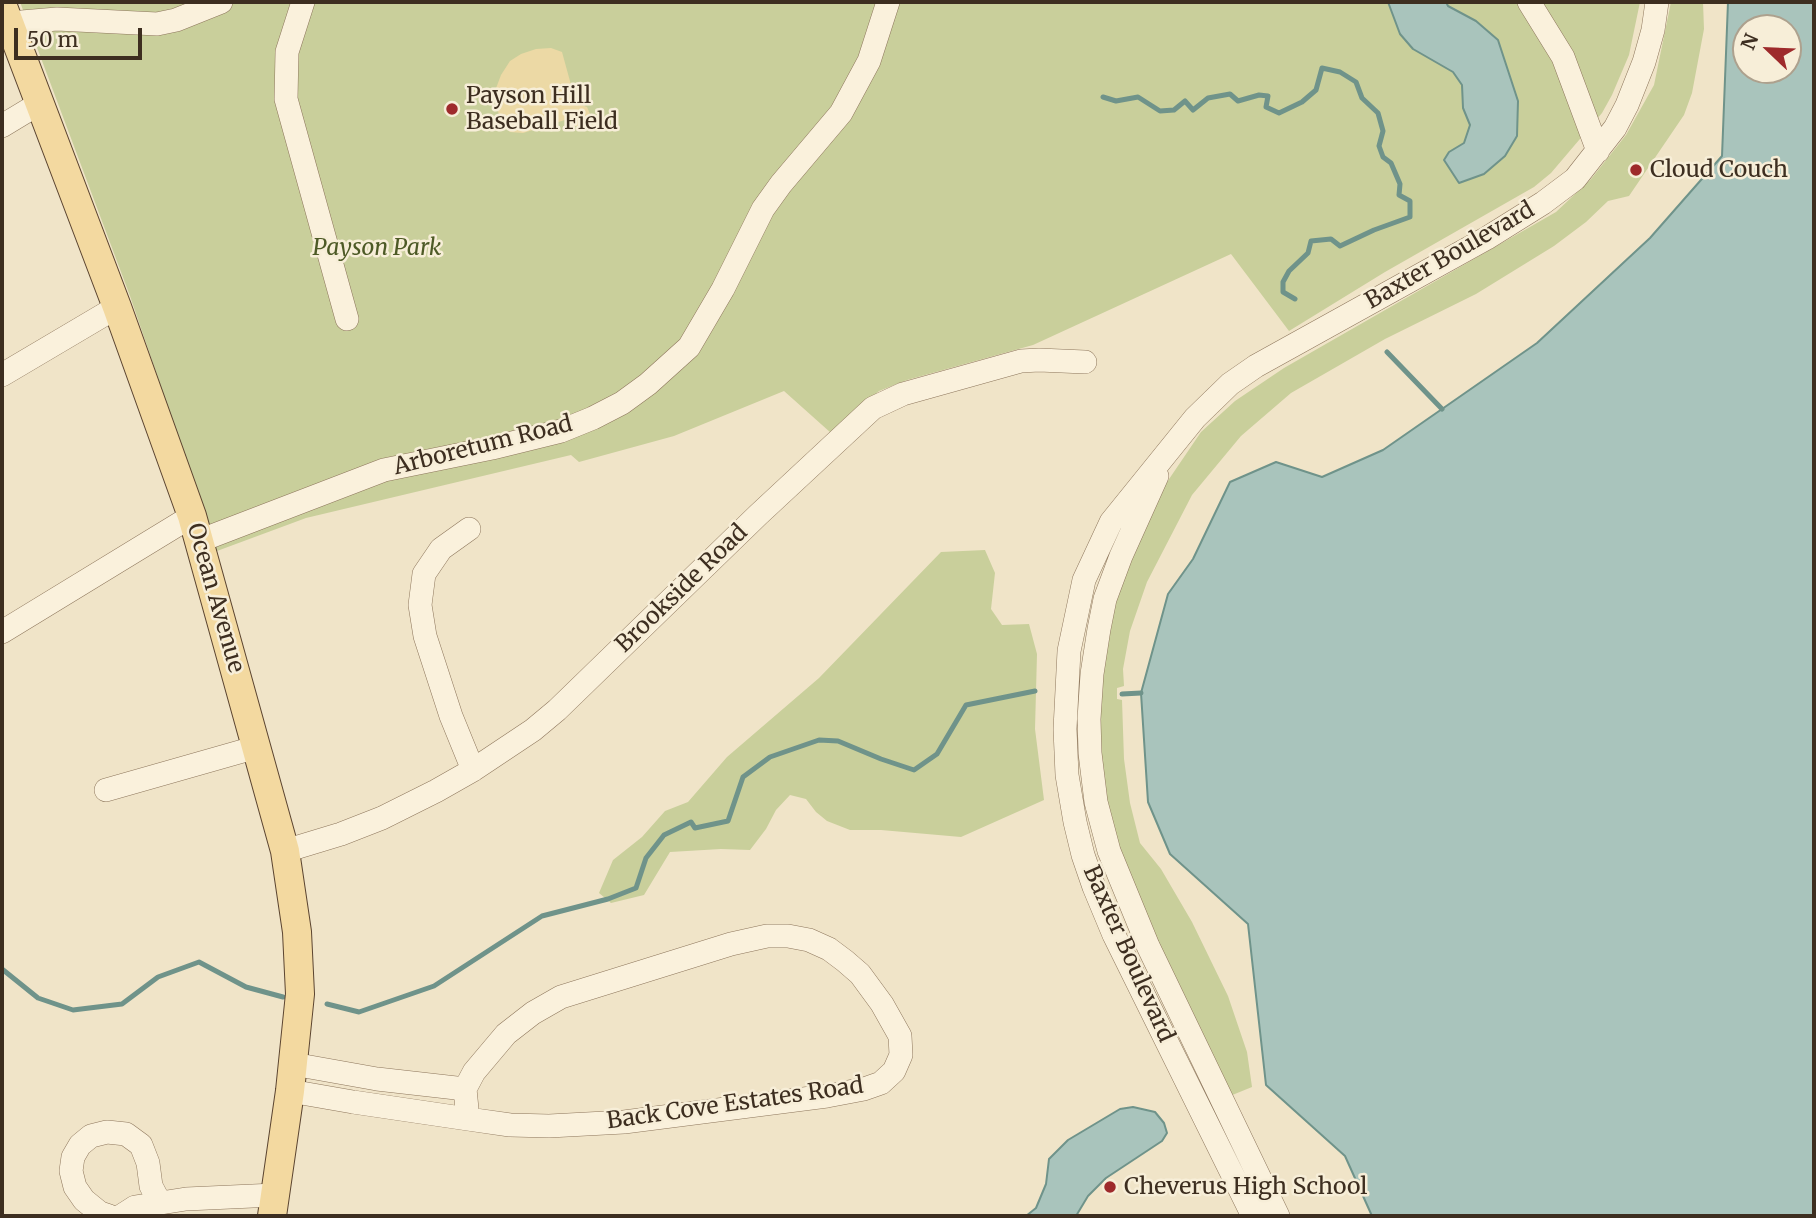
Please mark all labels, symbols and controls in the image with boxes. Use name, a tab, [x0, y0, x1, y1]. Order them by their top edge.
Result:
scale bar	[18, 14, 145, 58]
north arrow	[1732, 14, 1802, 84]
text: 50 m	[27, 26, 78, 53]
text: N	[1736, 30, 1763, 53]
place label: Payson Hill Baseball Field	[466, 82, 618, 136]
marker: Payson Hill Baseball Field	[444, 101, 460, 117]
place label: Cloud Couch	[1650, 156, 1788, 184]
marker: Cloud Couch	[1628, 162, 1644, 178]
street label: Baxter Boulevard	[1361, 196, 1539, 316]
park label: Payson Park	[313, 234, 441, 262]
street label: Arboretum Road	[391, 410, 575, 482]
street label: Brookside Road	[610, 519, 754, 659]
street label: Ocean Avenue	[180, 520, 250, 676]
street label: Baxter Boulevard	[1077, 861, 1179, 1047]
street label: Back Cove Estates Road	[605, 1072, 865, 1136]
place label: Cheverus High School	[1124, 1173, 1367, 1201]
marker: Cheverus High School	[1102, 1179, 1118, 1195]

